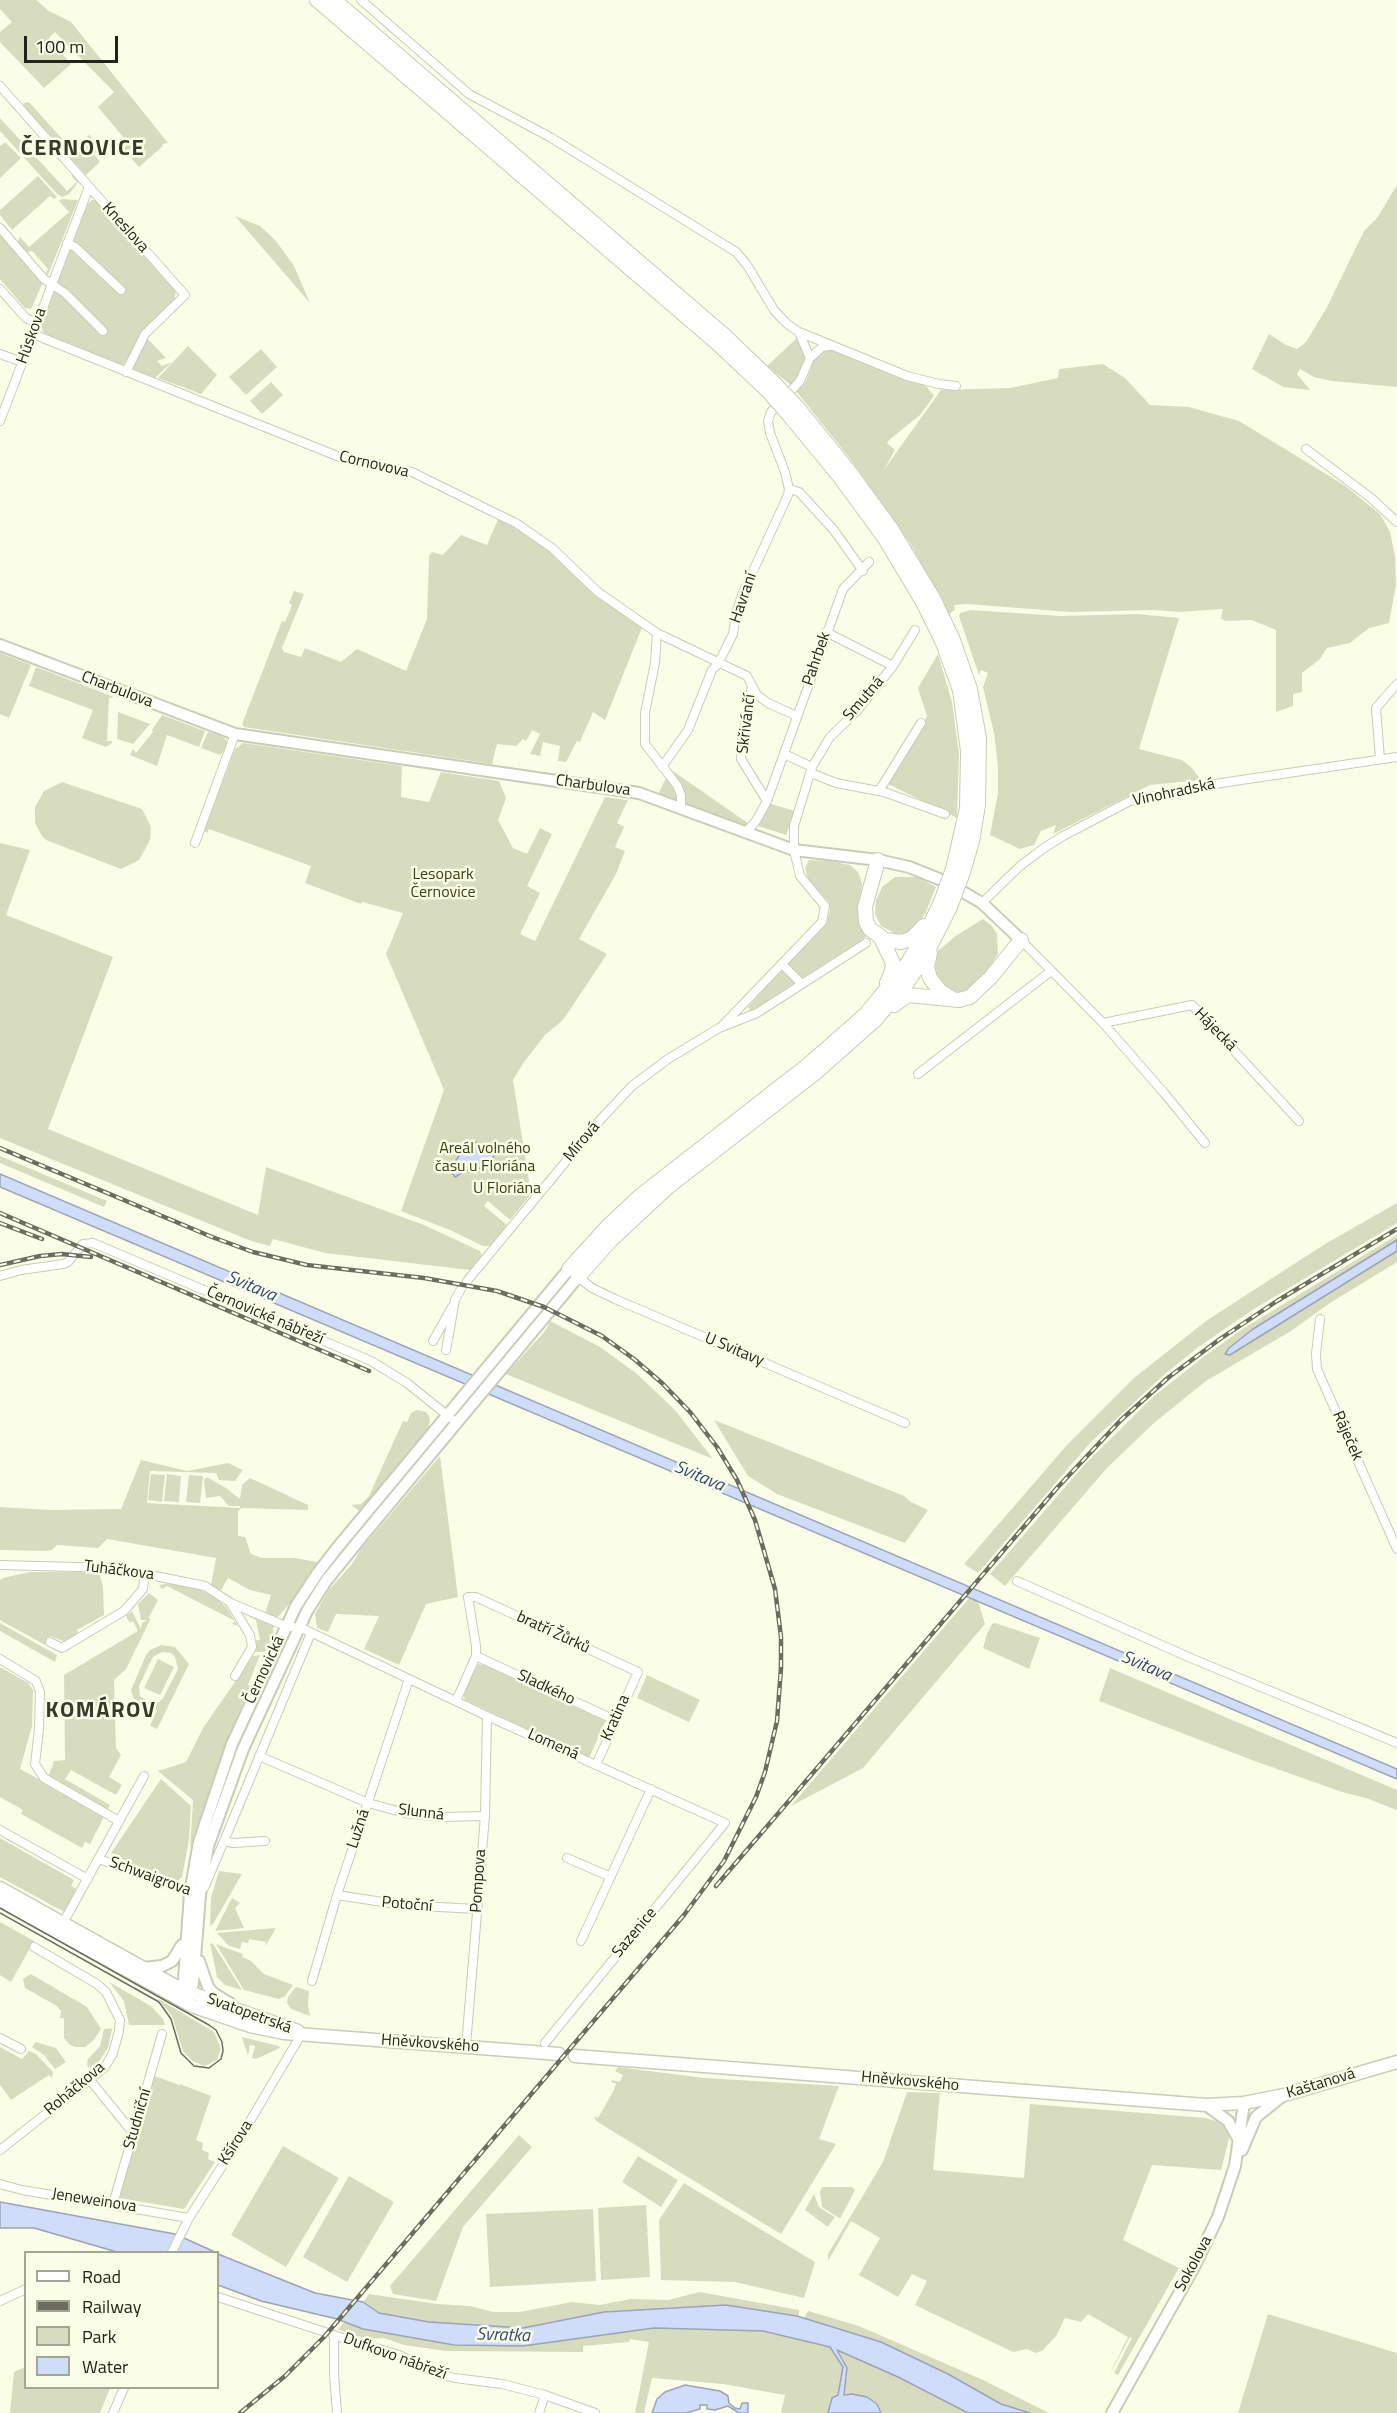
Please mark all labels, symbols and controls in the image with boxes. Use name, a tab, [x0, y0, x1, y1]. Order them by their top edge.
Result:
scale bar	[27, 24, 122, 62]
text: 100 m	[35, 33, 84, 60]
district label: ČERNOVICE	[21, 137, 145, 163]
street label: Kneslova	[98, 199, 152, 257]
street label: Húskova	[13, 305, 51, 367]
street label: Cornovova	[337, 448, 411, 482]
street label: Havraní	[726, 570, 762, 626]
street label: Pahrbek	[799, 630, 835, 688]
street label: Charbulova	[78, 668, 156, 712]
street label: Smutná	[839, 673, 889, 725]
street label: Skřivánčí	[734, 693, 760, 755]
street label: Charbulova	[554, 771, 632, 801]
street label: Vinohradská	[1131, 775, 1217, 811]
park label: Lesopark Černovice	[410, 865, 476, 903]
street label: Hájecká	[1190, 1004, 1240, 1056]
street label: Mírová	[560, 1118, 604, 1166]
park label: Areál volného času u Floriána	[435, 1139, 535, 1177]
park label: U Floriána	[473, 1179, 541, 1199]
water label: Svitava	[223, 1267, 279, 1307]
street label: Černovické nábřeží	[203, 1283, 327, 1349]
street label: U Svitavy	[701, 1329, 767, 1371]
street label: Ráječek	[1328, 1408, 1366, 1464]
water label: Svitava	[671, 1457, 727, 1497]
street label: Tuháčkova	[83, 1557, 155, 1585]
street label: bratří Žůrků	[513, 1608, 593, 1658]
street label: Černovická	[241, 1633, 289, 1707]
water label: Svitava	[1118, 1647, 1174, 1687]
street label: Sladkého	[514, 1666, 578, 1710]
street label: Kratina	[597, 1692, 635, 1744]
district label: KOMÁROV	[46, 1699, 156, 1725]
street label: Lomená	[524, 1725, 582, 1765]
street label: Slunná	[397, 1801, 445, 1825]
street label: Lužná	[344, 1807, 374, 1851]
street label: Pompova	[467, 1849, 491, 1913]
street label: Schwaigrova	[107, 1853, 193, 1901]
street label: Potoční	[381, 1893, 433, 1917]
street label: Sazenice	[609, 1904, 661, 1962]
street label: Svatopetrská	[204, 1990, 294, 2038]
street label: Hněvkovského	[380, 2031, 480, 2057]
street label: Roháčkova	[41, 2058, 109, 2120]
street label: Kaštanová	[1284, 2064, 1358, 2104]
street label: Hněvkovského	[860, 2068, 960, 2096]
street label: Studniční	[120, 2086, 156, 2152]
street label: Kšírova	[215, 2117, 257, 2169]
street label: Jeneweinova	[50, 2185, 138, 2217]
street label: Sokolova	[1171, 2233, 1217, 2295]
legend	[24, 2251, 219, 2389]
text: Road	[82, 2263, 121, 2290]
text: Railway	[82, 2293, 141, 2320]
text: Park	[82, 2323, 116, 2350]
water label: Svratka	[476, 2324, 530, 2348]
street label: Dufkovo nábřeží	[341, 2329, 449, 2385]
text: Water	[82, 2353, 128, 2380]

